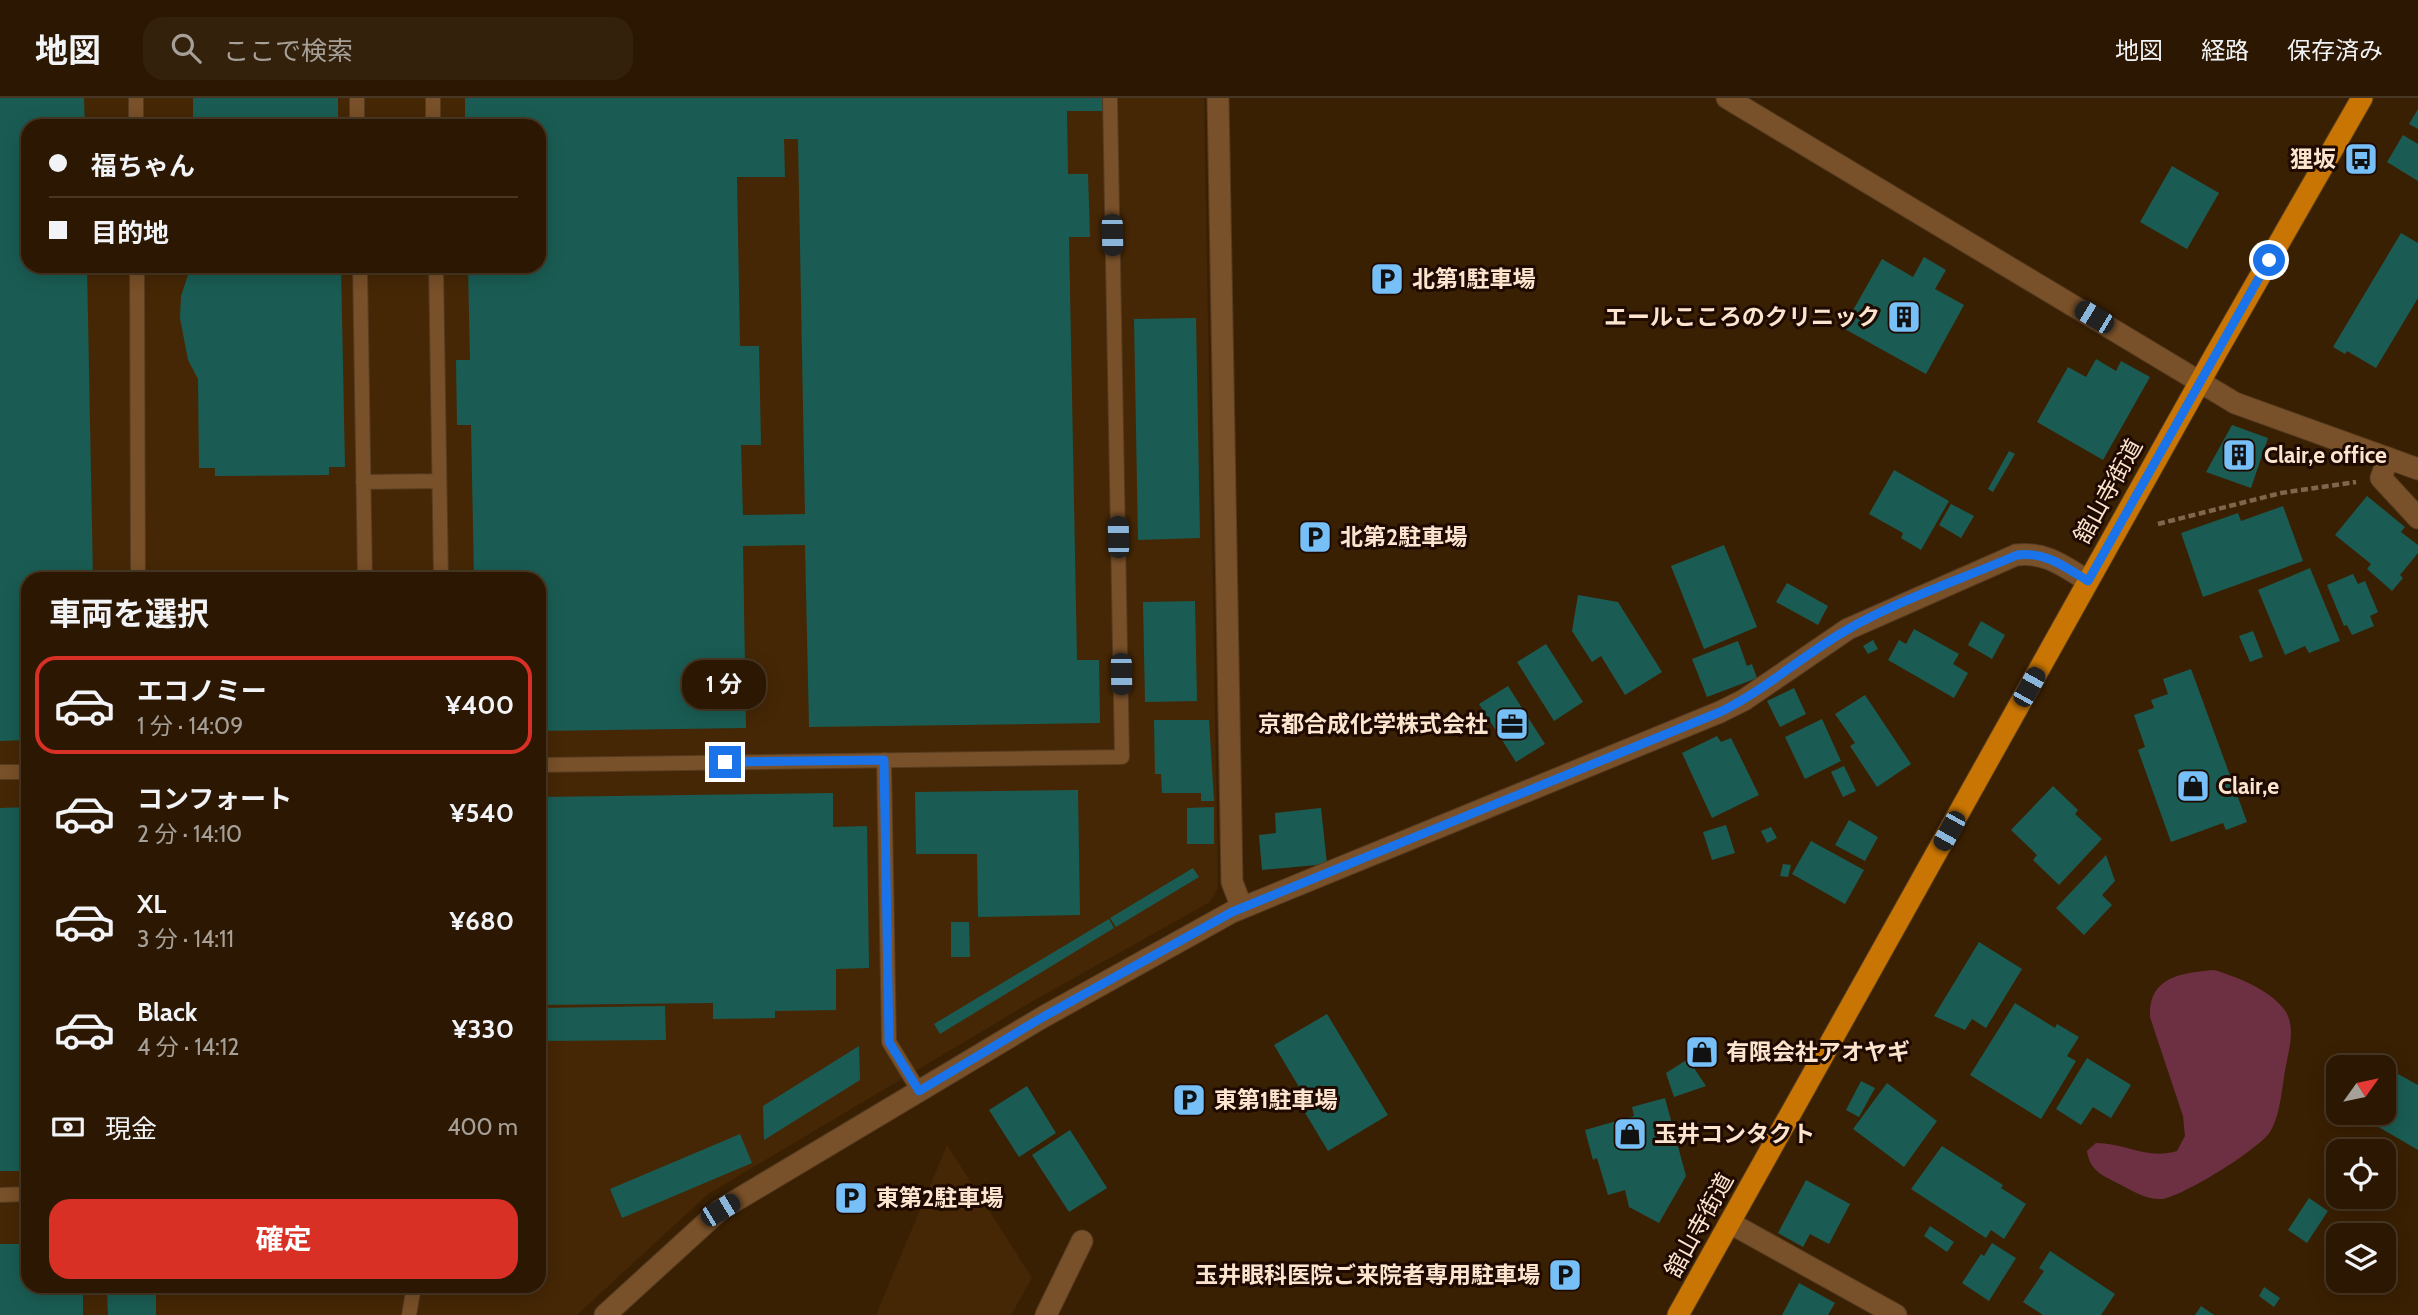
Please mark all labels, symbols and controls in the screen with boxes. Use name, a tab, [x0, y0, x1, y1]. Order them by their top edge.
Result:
search box	[143, 17, 633, 80]
icon: search	[167, 29, 205, 67]
text: 地図	[35, 30, 101, 70]
text: ここで検索	[223, 35, 353, 67]
text: 地図	[2115, 36, 2163, 65]
text: 経路	[2201, 36, 2249, 65]
text: 保存済み	[2287, 36, 2383, 65]
bus stop icon: 狸坂	[2342, 140, 2380, 178]
place label: 狸坂	[2290, 145, 2336, 173]
text: 福ちゃん	[91, 150, 195, 182]
car	[1102, 214, 1123, 256]
text: 目的地	[91, 217, 169, 249]
route start	[2253, 244, 2285, 276]
parking icon: 北第1駐車場	[1368, 260, 1406, 298]
place label: 北第1駐車場	[1412, 265, 1536, 293]
car	[2071, 297, 2118, 337]
building icon: エールこころのクリニック	[1885, 298, 1923, 336]
place label: エールこころのクリニック	[1604, 303, 1880, 331]
street label: 舘山寺街道	[2068, 434, 2148, 548]
building icon: Clair,e office	[2220, 436, 2258, 474]
place label: Clair,e office	[2264, 441, 2387, 469]
car	[1108, 516, 1129, 558]
parking icon: 北第2駐車場	[1296, 518, 1334, 556]
place label: 北第2駐車場	[1340, 523, 1467, 551]
text: 車両を選択	[49, 594, 209, 633]
car	[1111, 653, 1132, 695]
callout: 1 分	[683, 660, 767, 710]
car	[2010, 664, 2049, 710]
text: 1 分	[706, 670, 742, 698]
icon: car	[53, 674, 116, 737]
text: エコノミー	[137, 675, 267, 707]
text: ¥400	[445, 689, 514, 721]
office icon: 京都合成化学株式会社	[1493, 705, 1531, 743]
place label: 京都合成化学株式会社	[1258, 710, 1488, 738]
text: 1 分 · 14:09	[137, 712, 243, 740]
route end	[709, 746, 741, 778]
shop icon: Clair,e	[2174, 767, 2212, 805]
place label: Clair,e	[2218, 772, 2279, 800]
icon: car	[53, 782, 116, 845]
text: コンフォート	[137, 783, 292, 815]
text: ¥540	[450, 797, 514, 829]
car	[1930, 808, 1969, 854]
text: 2 分 · 14:10	[137, 820, 242, 848]
text: XL	[137, 888, 166, 920]
icon: car	[53, 890, 116, 953]
text: ¥680	[450, 905, 514, 937]
text: 3 分 · 14:11	[137, 925, 234, 953]
text: Black	[137, 996, 197, 1028]
icon: car	[53, 998, 116, 1061]
text: ¥330	[452, 1013, 514, 1045]
text: 4 分 · 14:12	[137, 1033, 239, 1061]
shop icon: 有限会社アオヤギ	[1683, 1033, 1721, 1071]
place label: 有限会社アオヤギ	[1726, 1038, 1910, 1066]
north arrow	[2326, 1055, 2396, 1125]
map controls	[2326, 1055, 2396, 1293]
parking icon: 東第1駐車場	[1170, 1081, 1208, 1119]
place label: 東第1駐車場	[1214, 1086, 1338, 1114]
icon: cash	[49, 1108, 87, 1146]
text: 現金	[105, 1113, 157, 1145]
text: 400 m	[447, 1113, 518, 1141]
shop icon: 玉井コンタクト	[1611, 1115, 1649, 1153]
place label: 玉井コンタクト	[1654, 1120, 1815, 1148]
button: locate	[2326, 1139, 2396, 1209]
street label: 舘山寺街道	[1659, 1168, 1739, 1282]
parking icon: 東第2駐車場	[832, 1179, 870, 1217]
place label: 東第2駐車場	[876, 1184, 1003, 1212]
car	[697, 1190, 744, 1230]
button: 確定	[49, 1199, 518, 1279]
button: layers	[2326, 1223, 2396, 1293]
parking icon: 玉井眼科医院ご来院者専用駐車場	[1546, 1256, 1584, 1294]
place label: 玉井眼科医院ご来院者専用駐車場	[1195, 1261, 1540, 1289]

